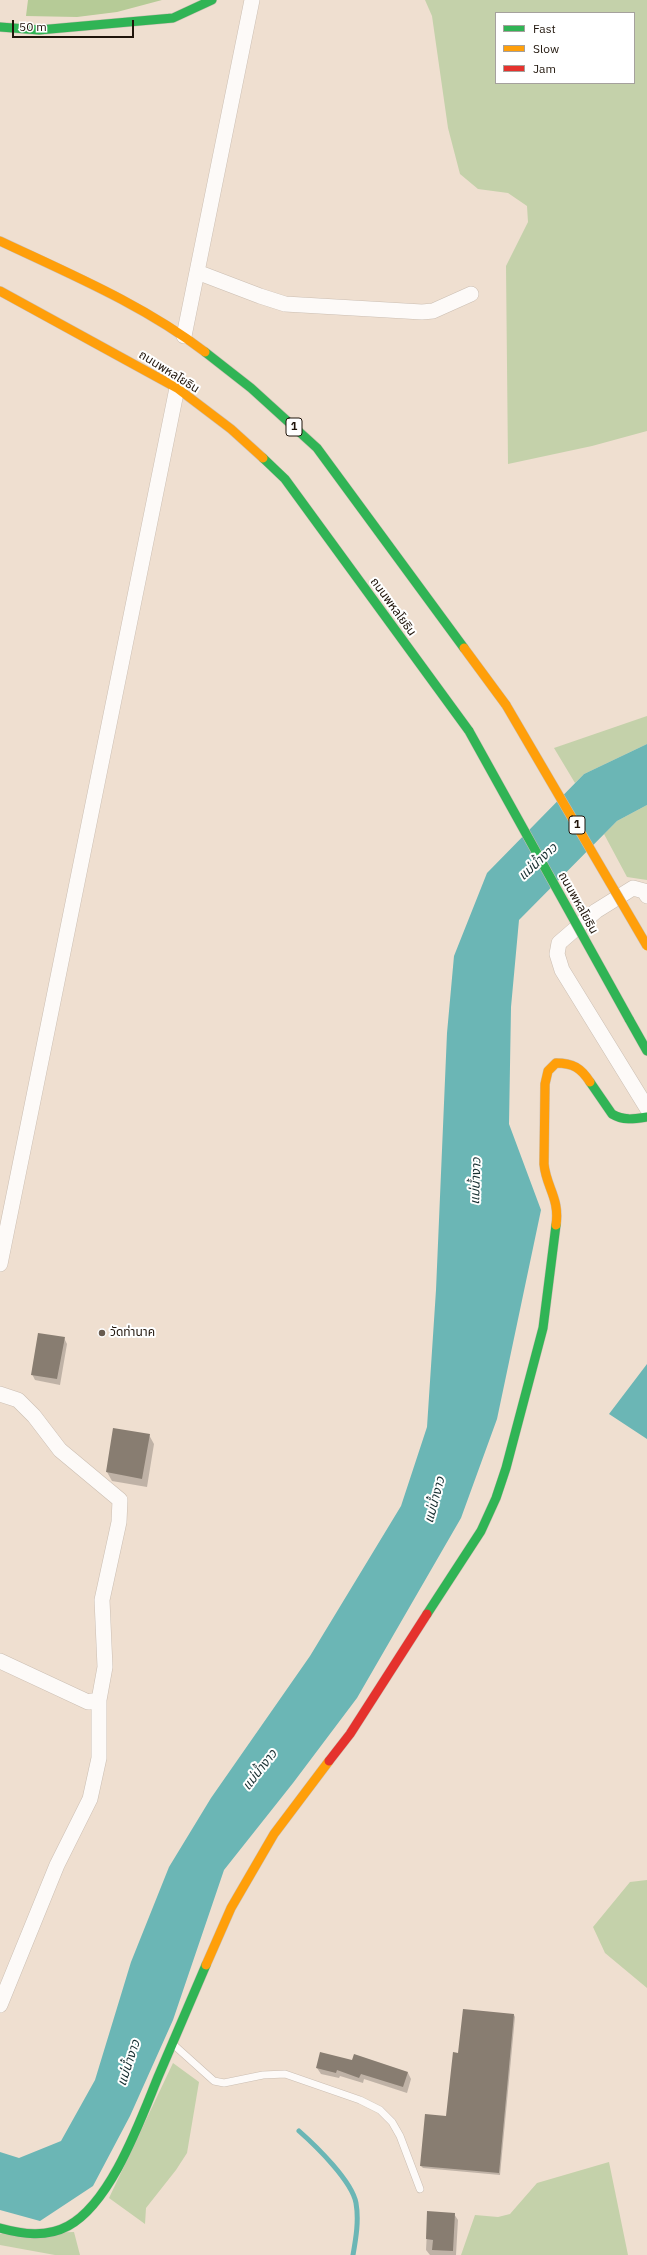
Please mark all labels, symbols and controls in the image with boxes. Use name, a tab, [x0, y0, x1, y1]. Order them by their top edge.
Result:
scale bar	[14, 12, 136, 38]
legend	[495, 12, 635, 84]
text: 50 m	[19, 19, 47, 34]
text: Fast	[533, 21, 556, 36]
text: Slow	[533, 41, 559, 56]
text: Jam	[533, 61, 556, 76]
street label: ถนนพหลโยธิน	[136, 348, 202, 396]
road number: 1	[286, 418, 302, 436]
street label: ถนนพหลโยธิน	[367, 575, 419, 639]
road number: 1	[569, 816, 585, 834]
water label: แม่น้ำงาว	[515, 840, 561, 884]
street label: ถนนพหลโยธิน	[555, 870, 601, 936]
water label: แม่น้ำงาว	[467, 1157, 485, 1205]
place label: วัดท่านาค	[110, 1326, 155, 1340]
marker: วัดท่านาค	[97, 1328, 107, 1338]
water label: แม่น้ำงาว	[421, 1475, 449, 1525]
water label: แม่น้ำงาว	[239, 1747, 281, 1793]
water label: แม่น้ำงาว	[114, 2038, 144, 2088]

